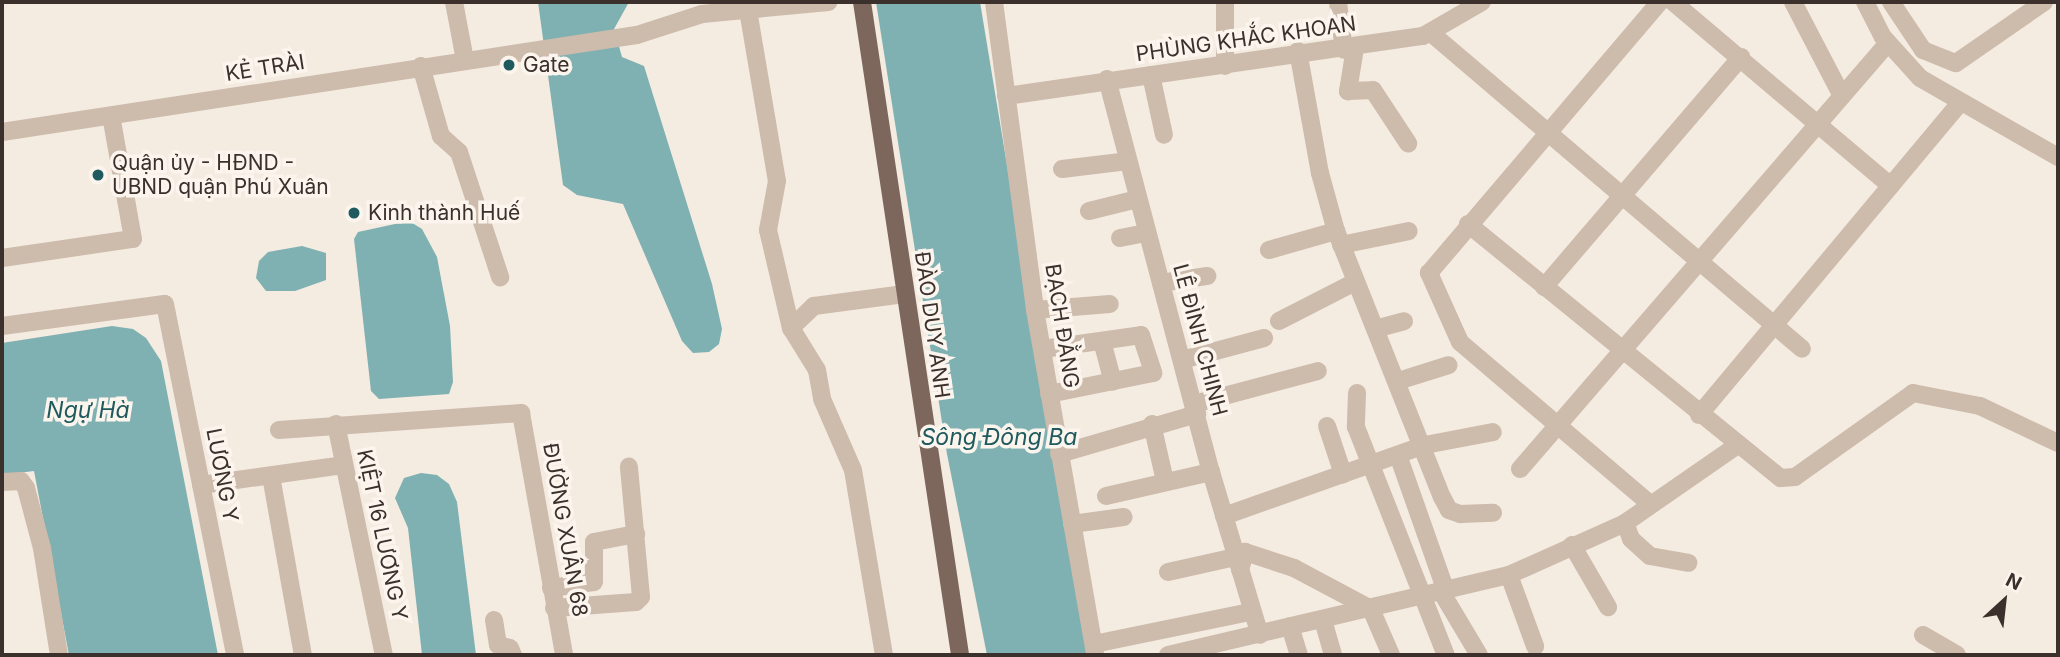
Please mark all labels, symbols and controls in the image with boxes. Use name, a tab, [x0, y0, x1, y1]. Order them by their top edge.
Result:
street label: PHÙNG KHẮC KHOAN	[1134, 11, 1358, 67]
street label: KẺ TRÀI	[224, 49, 306, 87]
place label: Gate	[523, 52, 569, 78]
marker: Gate	[501, 57, 517, 73]
place label: Quận ủy - HĐND - UBND quận Phú Xuân	[112, 150, 329, 200]
marker: Quận ủy - HĐND - UBND quận Phú Xuân	[90, 167, 106, 183]
place label: Kinh thành Huế	[368, 200, 520, 226]
marker: Kinh thành Huế	[346, 205, 362, 221]
street label: ĐÀO DUY ANH	[909, 250, 955, 400]
street label: LÊ ĐÌNH CHINH	[1168, 261, 1232, 419]
street label: BẠCH ĐẰNG	[1040, 262, 1084, 390]
water label: Ngự Hà	[46, 396, 130, 424]
water label: Sông Đông Ba	[921, 423, 1077, 451]
street label: LƯƠNG Y	[201, 426, 243, 524]
street label: ĐƯỜNG XUÂN 68	[537, 441, 593, 619]
street label: KIỆT 16 LƯƠNG Y	[352, 447, 412, 623]
north arrow	[1969, 566, 2039, 636]
text: N	[2002, 568, 2025, 595]

